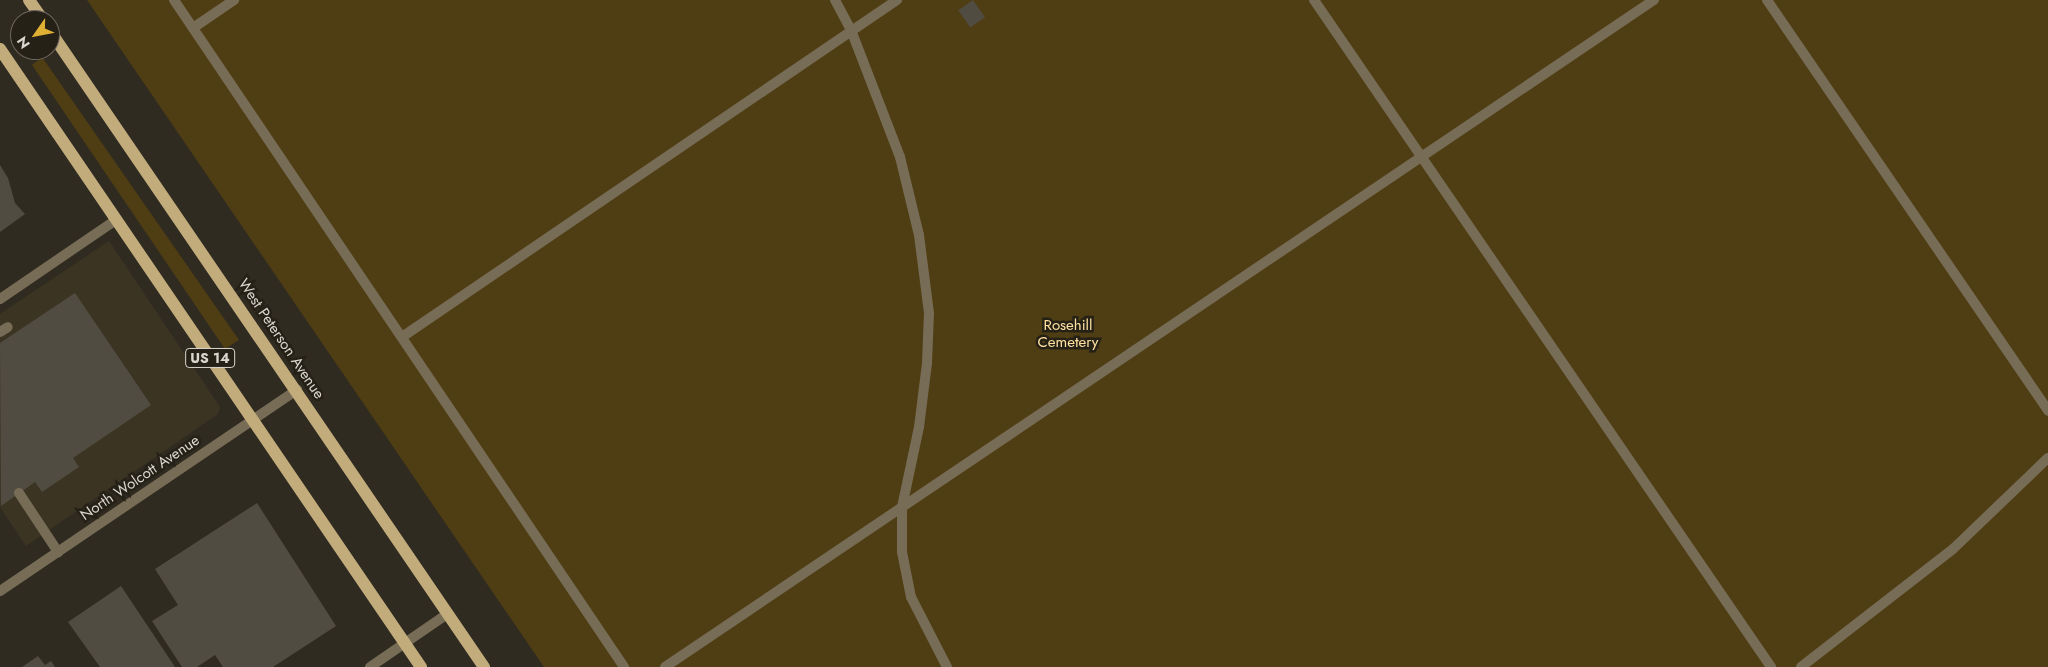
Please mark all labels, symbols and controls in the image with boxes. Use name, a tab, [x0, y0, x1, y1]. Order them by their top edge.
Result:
north arrow	[10, 10, 60, 60]
text: N	[12, 33, 35, 53]
street label: West Peterson Avenue	[234, 276, 328, 402]
park label: Rosehill Cemetery	[1038, 316, 1098, 351]
road number: US 14	[185, 346, 235, 369]
street label: North Wolcott Avenue	[77, 431, 203, 525]

